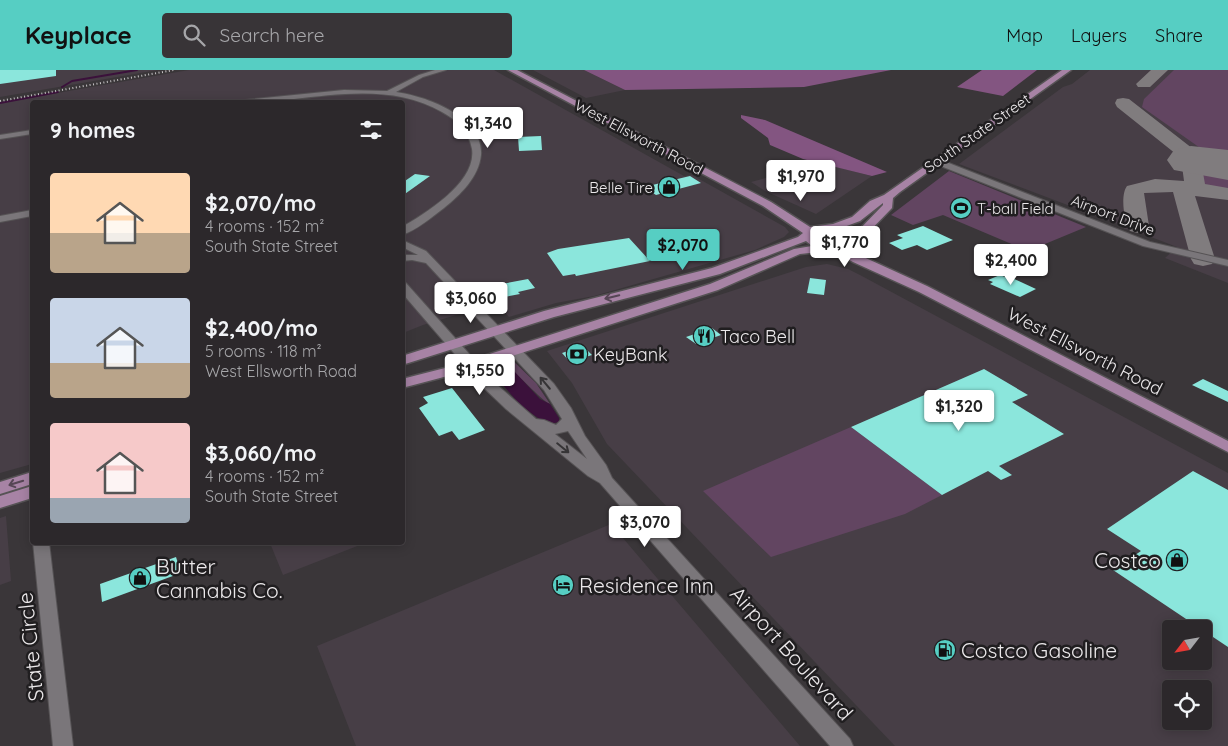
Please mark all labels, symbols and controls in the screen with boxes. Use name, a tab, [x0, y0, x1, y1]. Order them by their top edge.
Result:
search box	[162, 13, 512, 58]
text: Keyplace	[25, 20, 132, 50]
icon: search	[180, 21, 208, 49]
text: Search here	[220, 23, 325, 47]
text: Map	[1006, 24, 1043, 47]
text: Layers	[1071, 24, 1127, 47]
text: Share	[1155, 24, 1203, 47]
street label: South State Street	[920, 89, 1034, 177]
street label: West Ellsworth Road	[572, 95, 706, 179]
pin: $1,340	[447, 106, 529, 149]
text: $1,340	[464, 113, 512, 133]
icon: filters	[357, 116, 385, 144]
text: 9 homes	[50, 117, 135, 143]
pin: $1,970	[760, 160, 842, 202]
text: $1,970	[777, 166, 825, 186]
shop icon: Belle Tire	[657, 175, 681, 199]
place label: Belle Tire	[589, 178, 653, 197]
text: $2,070/mo	[205, 190, 316, 216]
street label: Airport Drive	[1069, 190, 1157, 240]
icon: home	[90, 193, 150, 253]
sports icon: T-ball Field	[949, 196, 973, 220]
place label: T-ball Field	[977, 199, 1054, 218]
text: 4 rooms · 152 m²	[205, 216, 324, 236]
pin: $1,770	[804, 226, 886, 268]
pin: $2,070	[642, 228, 724, 271]
text: $1,770	[821, 232, 869, 252]
text: $2,070	[658, 235, 708, 255]
text: South State Street	[205, 236, 338, 256]
pin: $2,400	[970, 244, 1052, 286]
text: $2,400	[985, 250, 1037, 270]
pin: $3,060	[430, 282, 512, 324]
text: $3,060	[445, 288, 497, 308]
one-way arrow	[605, 293, 621, 303]
street label: West Ellsworth Road	[1004, 302, 1166, 400]
text: $2,400/mo	[205, 315, 318, 341]
icon: home	[90, 318, 150, 378]
restaurant icon: Taco Bell	[692, 324, 716, 348]
place label: Taco Bell	[720, 325, 795, 348]
text: 5 rooms · 118 m²	[205, 341, 322, 361]
bank icon: KeyBank	[565, 342, 589, 366]
place label: KeyBank	[593, 343, 668, 366]
pin: $1,550	[439, 354, 521, 396]
text: $1,550	[456, 360, 504, 380]
text: West Ellsworth Road	[205, 361, 357, 381]
one-way arrow	[540, 377, 551, 390]
pin: $1,320	[918, 390, 1000, 432]
text: $1,320	[935, 396, 983, 416]
text: $3,060/mo	[205, 440, 316, 466]
one-way arrow	[556, 442, 569, 453]
icon: home	[90, 443, 150, 503]
text: 4 rooms · 152 m²	[205, 466, 324, 486]
one-way arrow	[9, 479, 25, 488]
text: South State Street	[205, 486, 338, 506]
pin: $3,070	[604, 506, 686, 548]
text: $3,070	[620, 512, 670, 532]
place label: Costco	[1094, 547, 1161, 573]
shop icon: Costco	[1165, 548, 1189, 572]
place label: Butter Cannabis Co.	[156, 553, 282, 603]
shop icon: Butter Cannabis Co.	[128, 566, 152, 590]
place label: Residence Inn	[579, 572, 714, 598]
hotel icon: Residence Inn	[551, 573, 575, 597]
street label: Airport Boulevard	[725, 581, 859, 725]
street label: State Circle	[11, 591, 49, 703]
north arrow	[1162, 620, 1212, 670]
map controls	[1162, 620, 1212, 730]
place label: Costco Gasoline	[961, 637, 1117, 663]
fuel station icon: Costco Gasoline	[933, 638, 957, 662]
button: locate	[1162, 680, 1212, 730]

